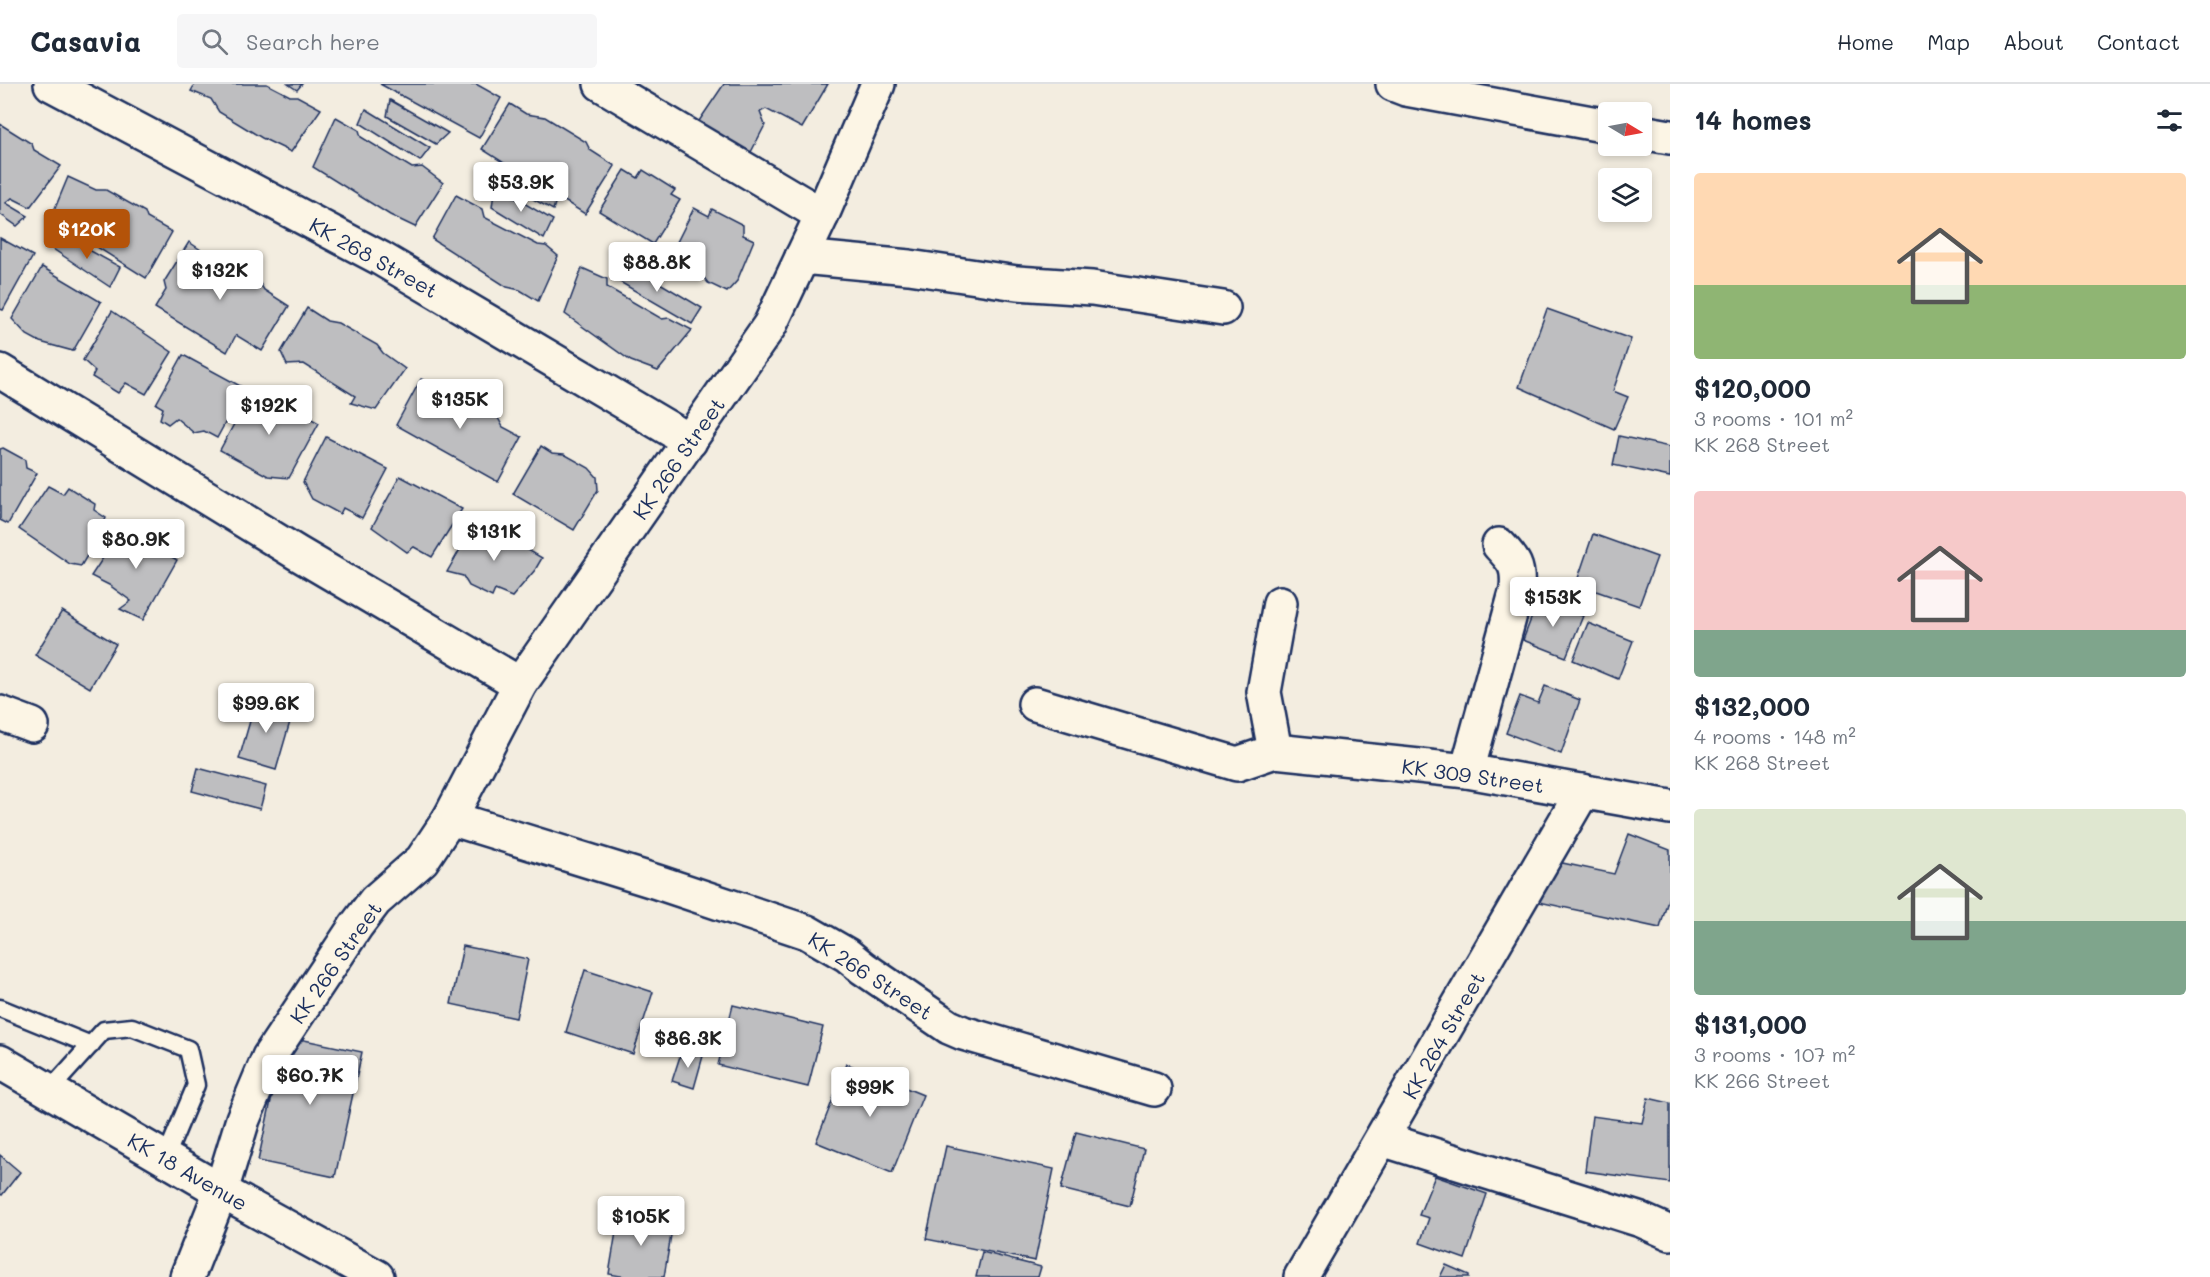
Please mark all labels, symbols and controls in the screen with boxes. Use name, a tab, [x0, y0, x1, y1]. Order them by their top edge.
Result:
search box	[177, 14, 597, 68]
text: Casavia	[30, 23, 141, 59]
icon: search	[198, 25, 231, 58]
text: Search here	[246, 27, 380, 56]
text: Home	[1837, 28, 1894, 55]
text: Map	[1927, 28, 1970, 55]
text: About	[2003, 28, 2064, 55]
text: Contact	[2097, 28, 2180, 55]
north arrow	[1598, 102, 1652, 156]
map controls	[1598, 102, 1652, 222]
text: 14 homes	[1694, 103, 1812, 137]
icon: filters	[2153, 104, 2186, 137]
pin: $53.9K	[472, 162, 570, 213]
text: $53.9K	[487, 168, 555, 194]
button: layers	[1598, 168, 1652, 222]
pin: $120K	[45, 209, 129, 260]
street label: KK 268 Street	[305, 211, 443, 303]
icon: home	[1886, 212, 1994, 320]
text: $120K	[58, 215, 116, 241]
pin: $88.8K	[608, 242, 706, 293]
text: $88.8K	[623, 248, 691, 274]
pin: $132K	[178, 250, 262, 301]
text: $132K	[191, 256, 249, 282]
text: $120,000	[1694, 371, 1811, 405]
pin: $135K	[418, 379, 502, 430]
pin: $192K	[227, 385, 311, 436]
text: $135K	[431, 385, 489, 411]
text: $192K	[240, 391, 298, 417]
street label: KK 266 Street	[626, 392, 730, 524]
text: 3 rooms · 101 m²	[1694, 405, 1853, 431]
text: KK 268 Street	[1694, 431, 1830, 457]
pin: $131K	[452, 511, 536, 562]
text: $131K	[466, 517, 522, 543]
pin: $80.9K	[87, 519, 185, 570]
text: $80.9K	[102, 525, 170, 551]
icon: home	[1886, 530, 1994, 638]
pin: $153K	[1511, 577, 1595, 628]
text: $153K	[1524, 583, 1582, 609]
pin: $99.6K	[217, 683, 315, 734]
text: $99.6K	[232, 689, 300, 715]
text: $132,000	[1694, 689, 1810, 723]
text: 4 rooms · 148 m²	[1694, 723, 1856, 749]
text: KK 268 Street	[1694, 749, 1830, 775]
street label: KK 309 Street	[1400, 752, 1546, 798]
icon: home	[1886, 848, 1994, 956]
street label: KK 266 Street	[283, 896, 387, 1028]
street label: KK 266 Street	[804, 925, 938, 1025]
street label: KK 264 Street	[1396, 967, 1490, 1103]
text: $131,000	[1694, 1007, 1807, 1041]
pin: $86.3K	[639, 1018, 737, 1069]
text: $86.3K	[654, 1024, 722, 1050]
text: 3 rooms · 107 m²	[1694, 1041, 1855, 1067]
pin: $60.7K	[261, 1055, 359, 1106]
text: $60.7K	[276, 1061, 344, 1087]
pin: $99K	[834, 1067, 906, 1118]
text: KK 266 Street	[1694, 1067, 1830, 1093]
text: $99K	[845, 1073, 895, 1099]
street label: KK 18 Avenue	[123, 1126, 253, 1216]
pin: $105K	[599, 1196, 683, 1247]
text: $105K	[612, 1202, 670, 1228]

